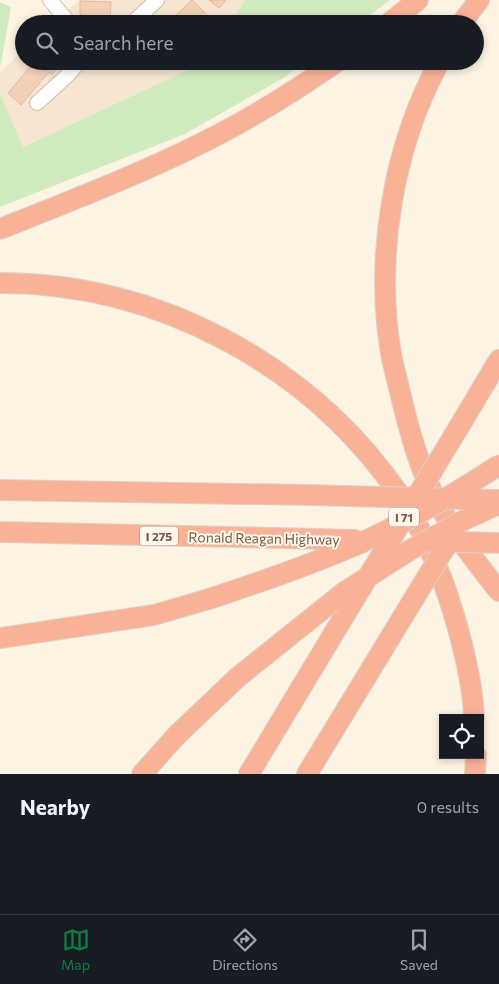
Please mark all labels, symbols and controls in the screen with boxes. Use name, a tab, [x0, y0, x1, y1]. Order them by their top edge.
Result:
search box	[15, 15, 484, 70]
icon: search	[33, 29, 61, 57]
text: Search here	[73, 31, 173, 54]
road number: I 71	[389, 508, 419, 526]
road number: I 275	[140, 526, 178, 546]
street label: Ronald Reagan Highway	[188, 528, 340, 548]
map controls	[439, 714, 484, 759]
button: locate	[439, 714, 484, 759]
text: Nearby	[20, 794, 90, 819]
text: 0 results	[417, 797, 479, 816]
tab: Map	[61, 926, 90, 973]
tab: Directions	[212, 926, 278, 973]
tab: Saved	[400, 926, 438, 973]

